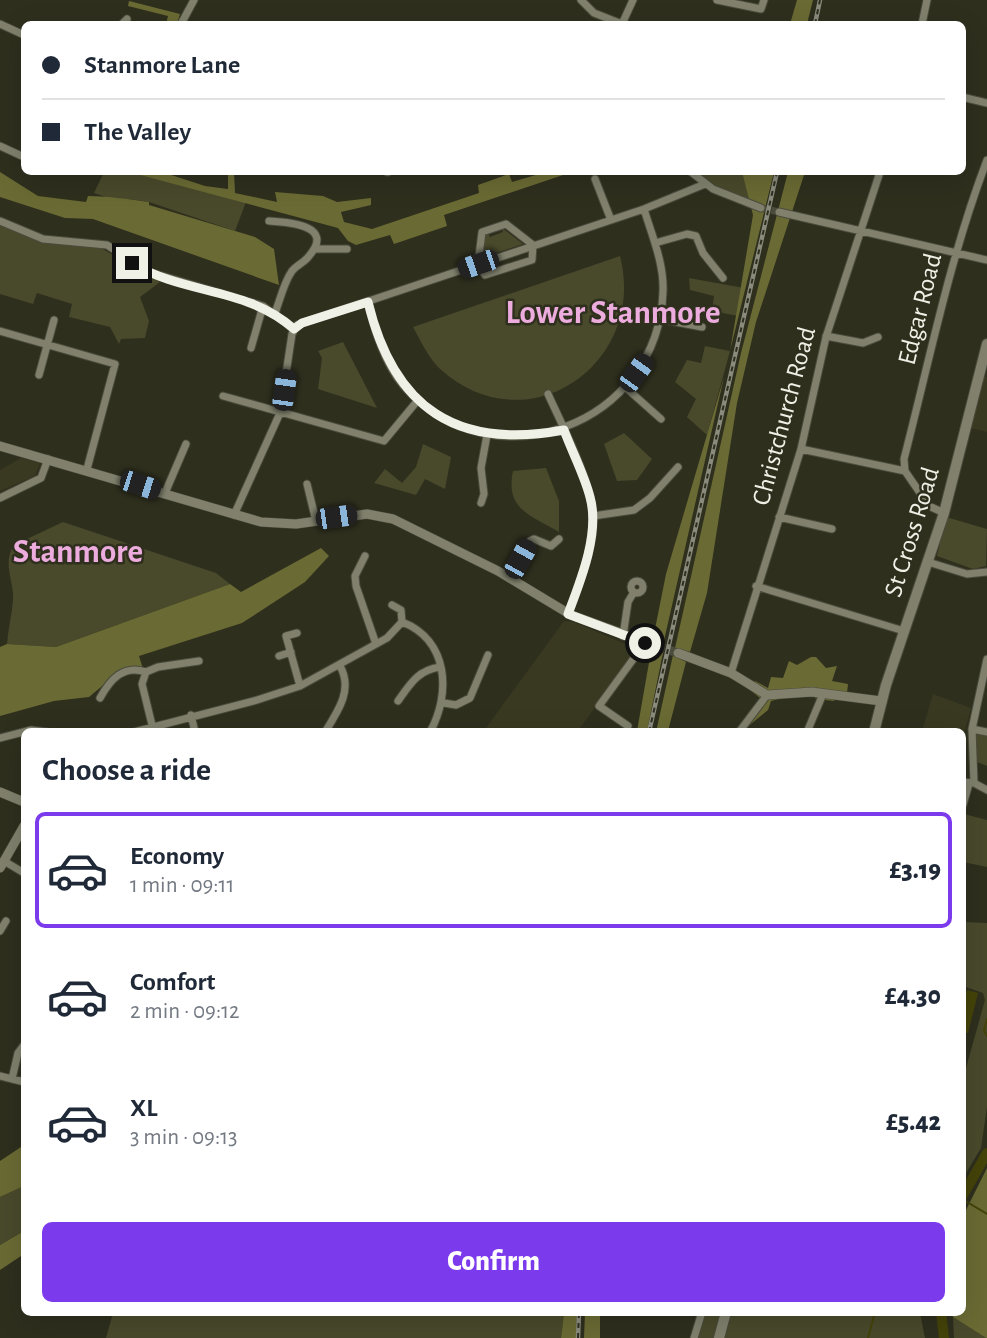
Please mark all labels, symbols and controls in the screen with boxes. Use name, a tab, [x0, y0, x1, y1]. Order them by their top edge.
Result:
text: Stanmore Lane	[84, 52, 240, 78]
text: The Valley	[84, 119, 191, 145]
route end	[116, 247, 148, 279]
car	[455, 247, 502, 281]
street label: Edgar Road	[894, 251, 946, 367]
district label: Lower Stanmore	[506, 297, 720, 330]
street label: Christchurch Road	[748, 324, 820, 508]
car	[616, 350, 657, 396]
car	[271, 368, 298, 412]
street label: St Cross Road	[880, 464, 944, 600]
car	[117, 469, 164, 501]
car	[314, 504, 359, 530]
district label: Stanmore	[13, 536, 143, 569]
car	[501, 536, 540, 582]
route start	[629, 627, 661, 659]
text: Choose a ride	[42, 754, 211, 786]
icon: car	[46, 839, 109, 902]
text: Economy	[130, 843, 224, 869]
text: £3.19	[889, 857, 941, 883]
text: 1 min · 09:11	[130, 874, 234, 897]
icon: car	[46, 965, 109, 1028]
text: Comfort	[130, 969, 215, 995]
text: £4.30	[885, 983, 941, 1009]
text: 2 min · 09:12	[130, 1000, 240, 1023]
icon: car	[46, 1091, 109, 1154]
text: XL	[130, 1095, 157, 1121]
text: £5.42	[886, 1109, 941, 1135]
text: 3 min · 09:13	[130, 1126, 238, 1149]
button: Confirm	[42, 1222, 945, 1302]

